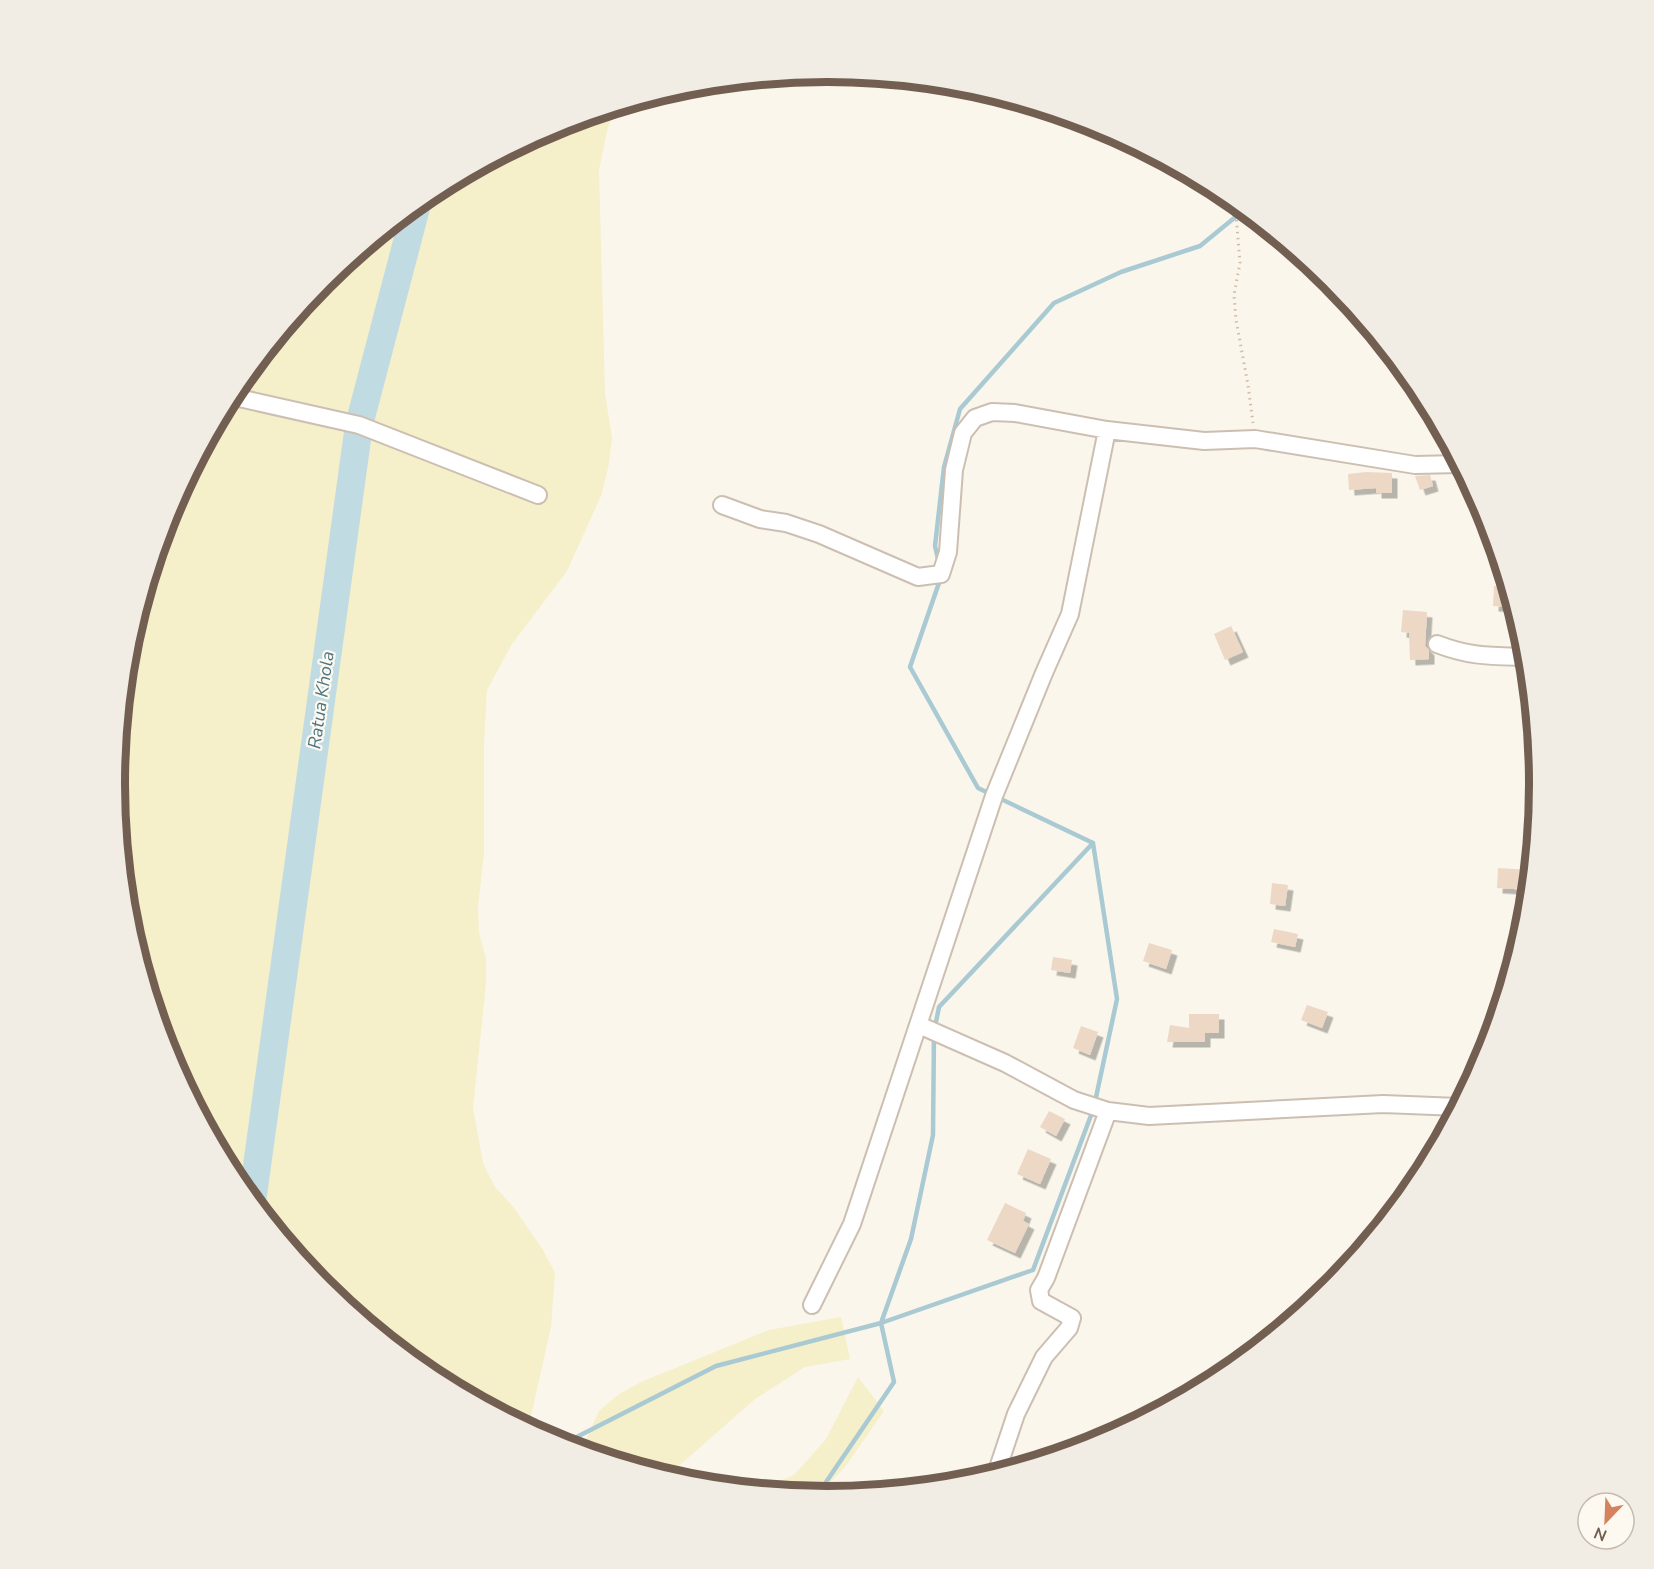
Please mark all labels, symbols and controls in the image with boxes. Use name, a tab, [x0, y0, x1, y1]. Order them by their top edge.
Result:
water label: Ratua Khola	[302, 650, 340, 750]
north arrow	[1576, 1491, 1636, 1551]
text: N	[1591, 1521, 1610, 1546]

